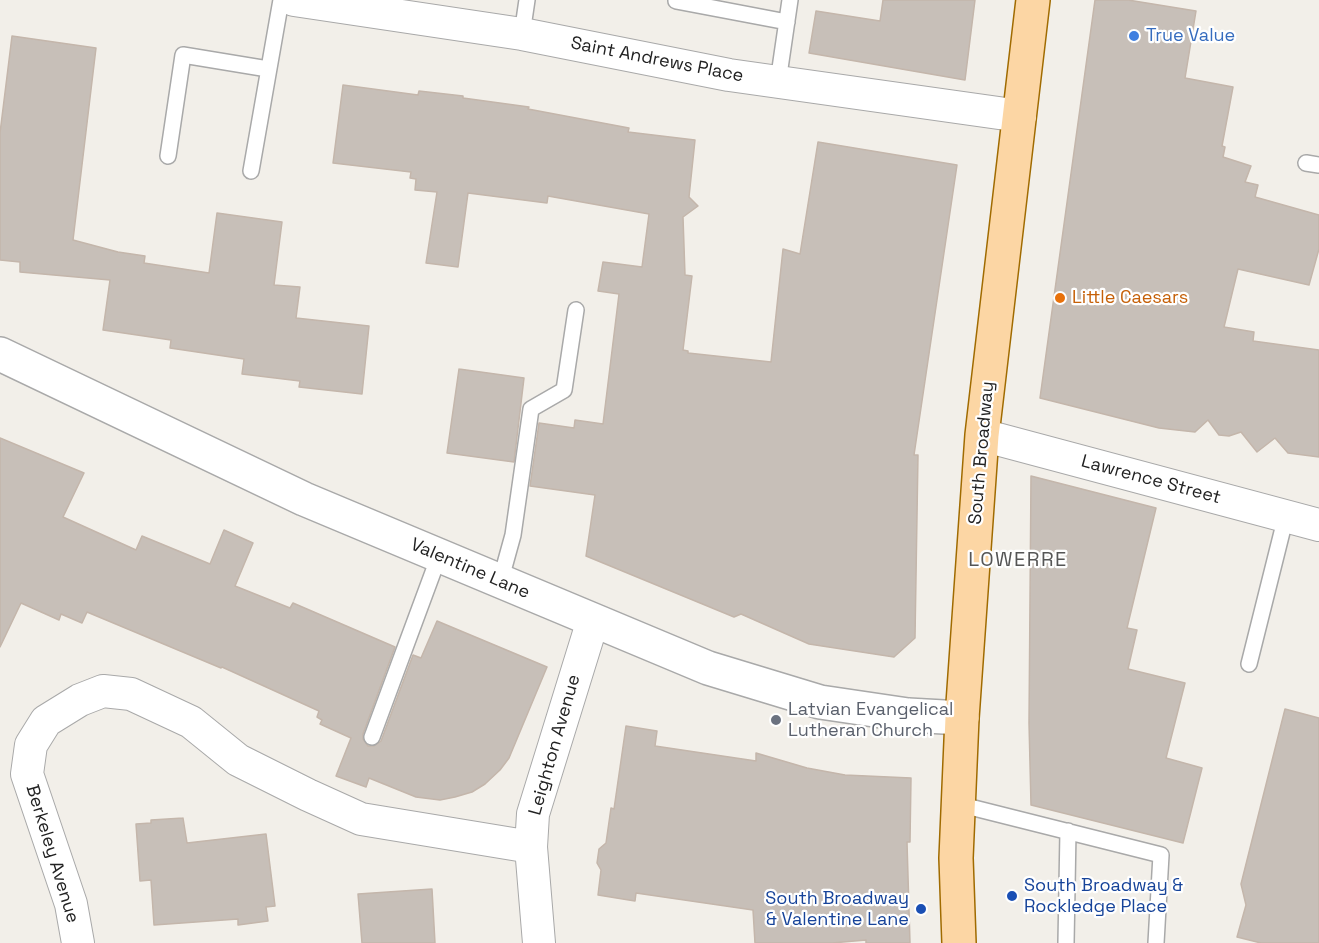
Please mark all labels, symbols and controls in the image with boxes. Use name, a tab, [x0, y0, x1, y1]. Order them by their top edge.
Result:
place label: True Value	[1146, 25, 1235, 47]
marker: True Value	[1127, 29, 1141, 43]
street label: Saint Andrews Place	[569, 33, 745, 87]
place label: Little Caesars	[1072, 287, 1188, 309]
marker: Little Caesars	[1053, 291, 1067, 305]
street label: South Broadway	[965, 380, 999, 526]
street label: Lawrence Street	[1079, 451, 1223, 509]
street label: Valentine Lane	[407, 534, 533, 604]
district label: LOWERRE	[968, 549, 1068, 573]
street label: Leighton Avenue	[525, 672, 585, 818]
place label: Latvian Evangelical Lutheran Church	[788, 699, 954, 742]
marker: Latvian Evangelical Lutheran Church	[769, 713, 783, 727]
street label: Berkeley Avenue	[21, 782, 83, 926]
place label: South Broadway & Rockledge Place	[1024, 875, 1183, 918]
place label: South Broadway & Valentine Lane	[765, 888, 909, 930]
marker: South Broadway & Rockledge Place	[1005, 889, 1019, 903]
marker: South Broadway & Valentine Lane	[914, 902, 928, 916]

